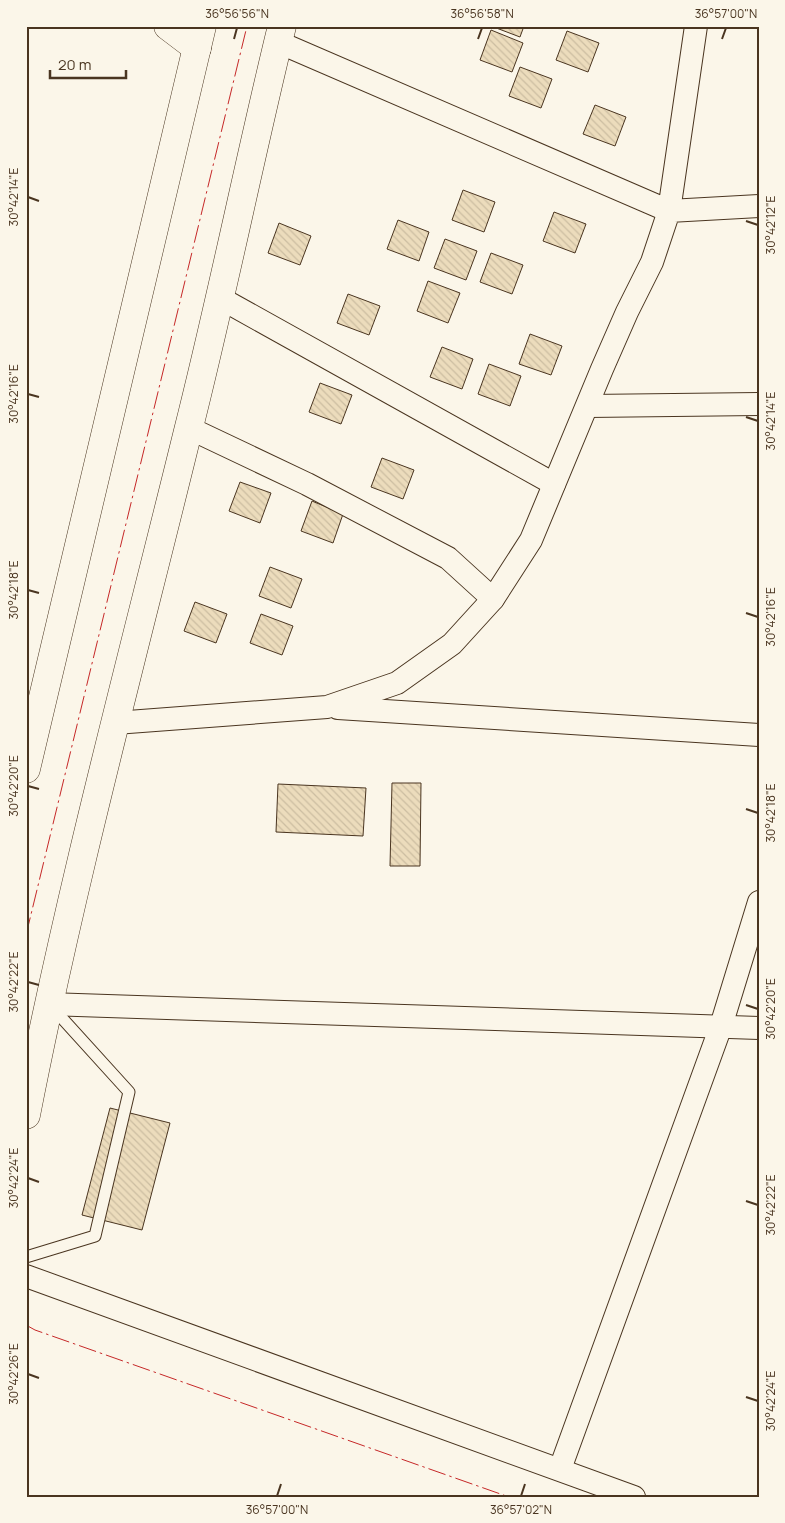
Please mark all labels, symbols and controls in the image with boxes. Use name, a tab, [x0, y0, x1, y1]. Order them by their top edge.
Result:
text: 36°56'56"N	[205, 5, 269, 22]
text: 36°56'58"N	[450, 5, 514, 22]
text: 36°57'00"N	[695, 5, 757, 22]
scale bar	[50, 48, 126, 80]
text: 20 m	[58, 54, 91, 75]
text: 30°42'14"E	[5, 167, 22, 226]
text: 30°42'12"E	[762, 195, 779, 254]
text: 30°42'16"E	[5, 364, 22, 424]
text: 30°42'14"E	[762, 391, 779, 450]
text: 30°42'18"E	[5, 560, 22, 620]
text: 30°42'16"E	[762, 587, 779, 647]
text: 30°42'20"E	[5, 755, 22, 817]
text: 30°42'18"E	[762, 783, 779, 843]
text: 30°42'22"E	[5, 951, 22, 1013]
text: 30°42'20"E	[762, 978, 779, 1040]
text: 30°42'24"E	[5, 1148, 22, 1208]
text: 30°42'22"E	[762, 1174, 779, 1236]
text: 30°42'26"E	[5, 1343, 22, 1405]
text: 30°42'24"E	[762, 1371, 779, 1431]
text: 36°57'00"N	[246, 1501, 308, 1518]
text: 36°57'02"N	[490, 1501, 552, 1518]

